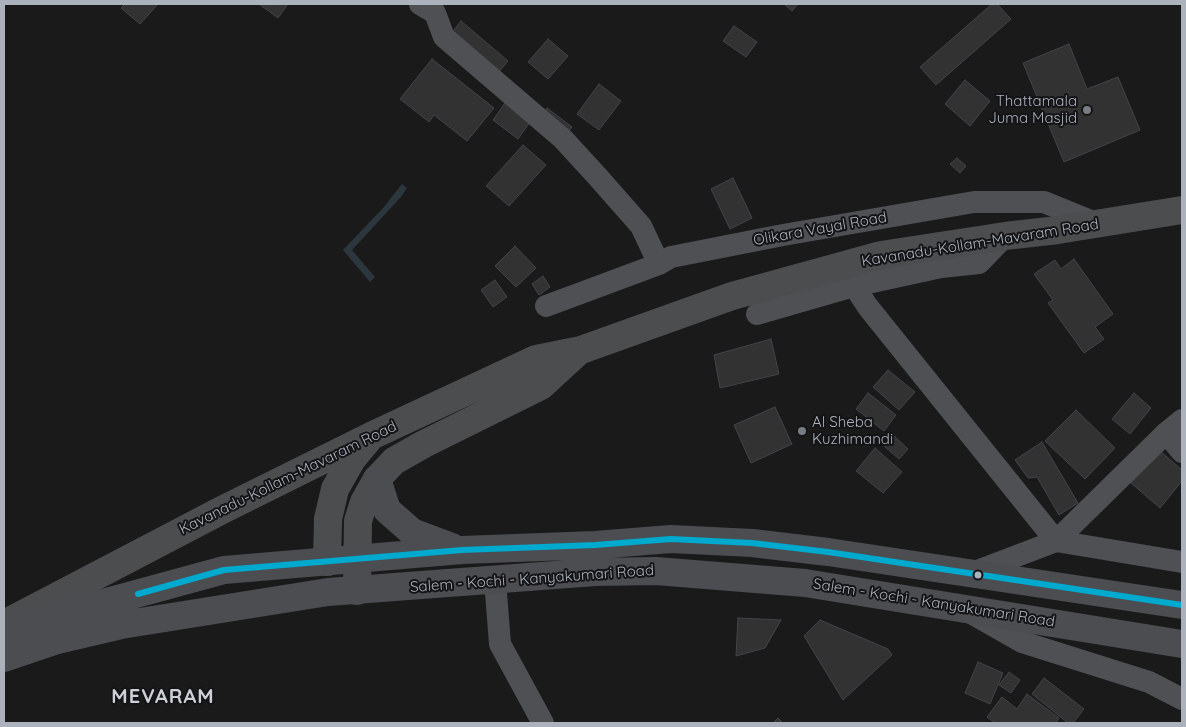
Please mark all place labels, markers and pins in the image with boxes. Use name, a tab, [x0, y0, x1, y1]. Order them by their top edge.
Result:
place label: Thattamala Juma Masjid	[988, 92, 1077, 127]
marker: Thattamala Juma Masjid	[1081, 104, 1093, 116]
place label: Al Sheba Kuzhimandi	[812, 413, 893, 448]
marker: Al Sheba Kuzhimandi	[796, 425, 808, 437]
unlabelled marker	[973, 570, 983, 580]

